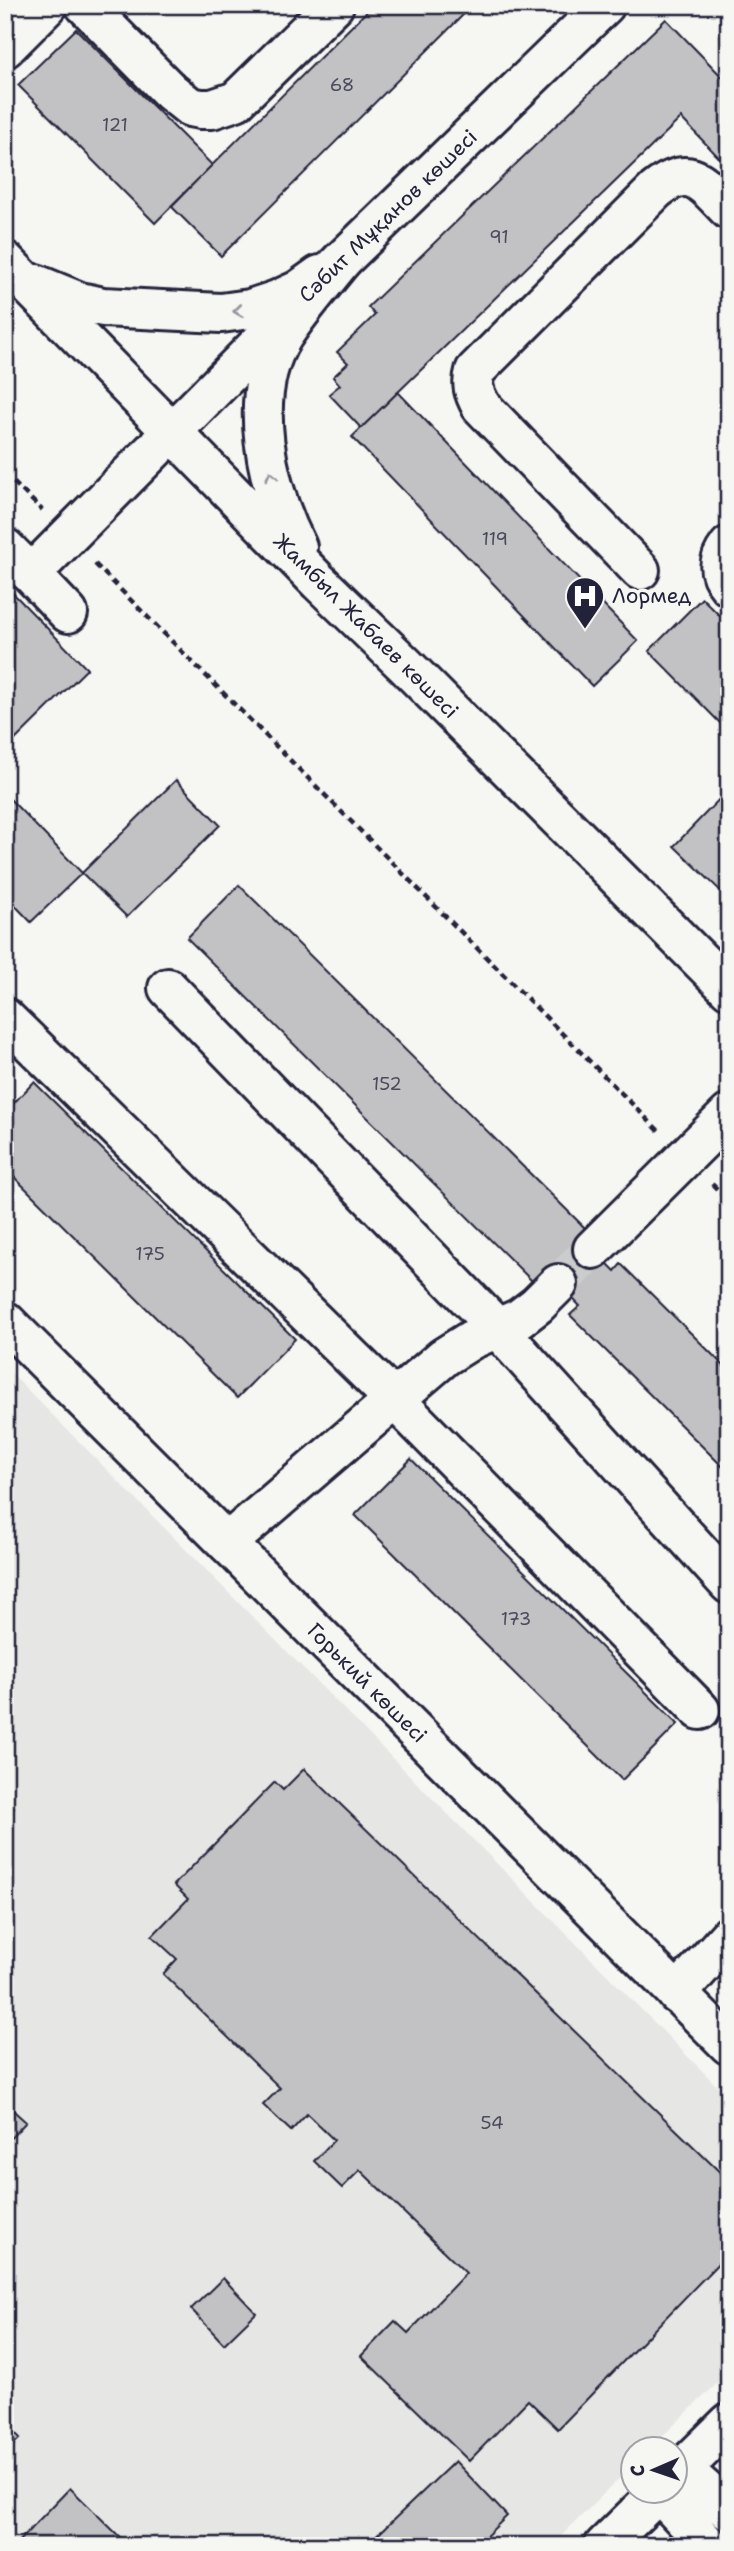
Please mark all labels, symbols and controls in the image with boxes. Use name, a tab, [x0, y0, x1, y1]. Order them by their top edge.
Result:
house number: 68	[330, 73, 354, 97]
house number: 121	[102, 113, 128, 137]
street label: Сәбит Мұқанов көшесі	[293, 123, 483, 309]
house number: 91	[489, 225, 509, 249]
one-way arrow	[232, 303, 244, 318]
one-way arrow	[265, 470, 279, 482]
street label: Жамбыл Жабаев көшесі	[267, 527, 465, 725]
house number: 119	[482, 527, 508, 551]
hospital icon: Лормед	[564, 575, 606, 630]
place label: Лормед	[612, 582, 691, 610]
house number: 152	[372, 1072, 402, 1096]
house number: 175	[135, 1242, 165, 1266]
house number: 173	[501, 1607, 531, 1631]
street label: Горький көшесі	[301, 1617, 433, 1749]
house number: 54	[480, 2111, 504, 2135]
north arrow	[618, 2436, 688, 2506]
text: С	[625, 2464, 650, 2477]

